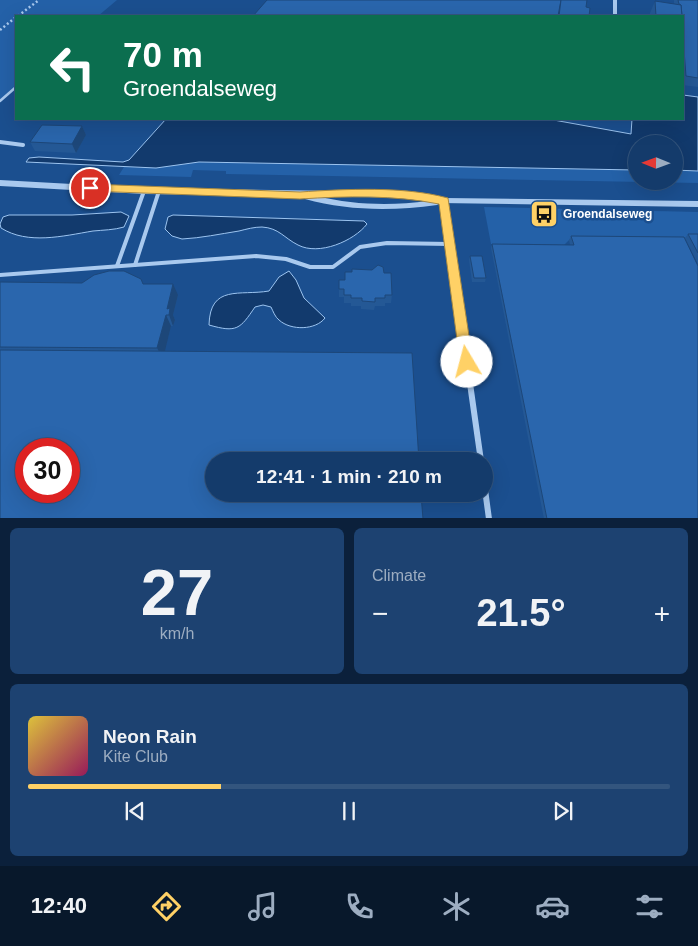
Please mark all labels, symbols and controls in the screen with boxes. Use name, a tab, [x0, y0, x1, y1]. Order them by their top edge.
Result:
icon: left	[40, 35, 105, 100]
text: 70 m	[123, 35, 203, 74]
text: Groendalseweg	[123, 76, 277, 101]
north arrow	[628, 135, 682, 190]
map controls	[628, 135, 683, 190]
pin	[69, 167, 111, 209]
icon: arrive	[76, 174, 104, 202]
bus stop icon: Groendalseweg	[529, 199, 559, 229]
place label: Groendalseweg	[563, 207, 652, 221]
position arrow	[440, 335, 492, 387]
speed limit sign: 30	[15, 438, 80, 503]
text: 12:41 · 1 min · 210 m	[256, 466, 442, 487]
text: 27	[141, 556, 213, 629]
text: Climate	[372, 567, 426, 584]
text: 21.5°	[476, 592, 566, 634]
text: −	[372, 598, 388, 629]
text: +	[654, 598, 670, 629]
text: km/h	[160, 625, 194, 642]
text: Neon Rain	[103, 726, 197, 747]
text: Kite Club	[103, 748, 168, 765]
icon: previous	[121, 797, 149, 825]
icon: pause	[335, 797, 363, 825]
icon: next	[549, 797, 577, 825]
icon: directions	[149, 889, 184, 924]
icon: music	[245, 889, 280, 924]
icon: phone	[342, 889, 377, 924]
icon: climate	[439, 889, 474, 924]
icon: car	[535, 889, 570, 924]
icon: filters	[632, 889, 667, 924]
text: 12:40	[31, 893, 87, 918]

